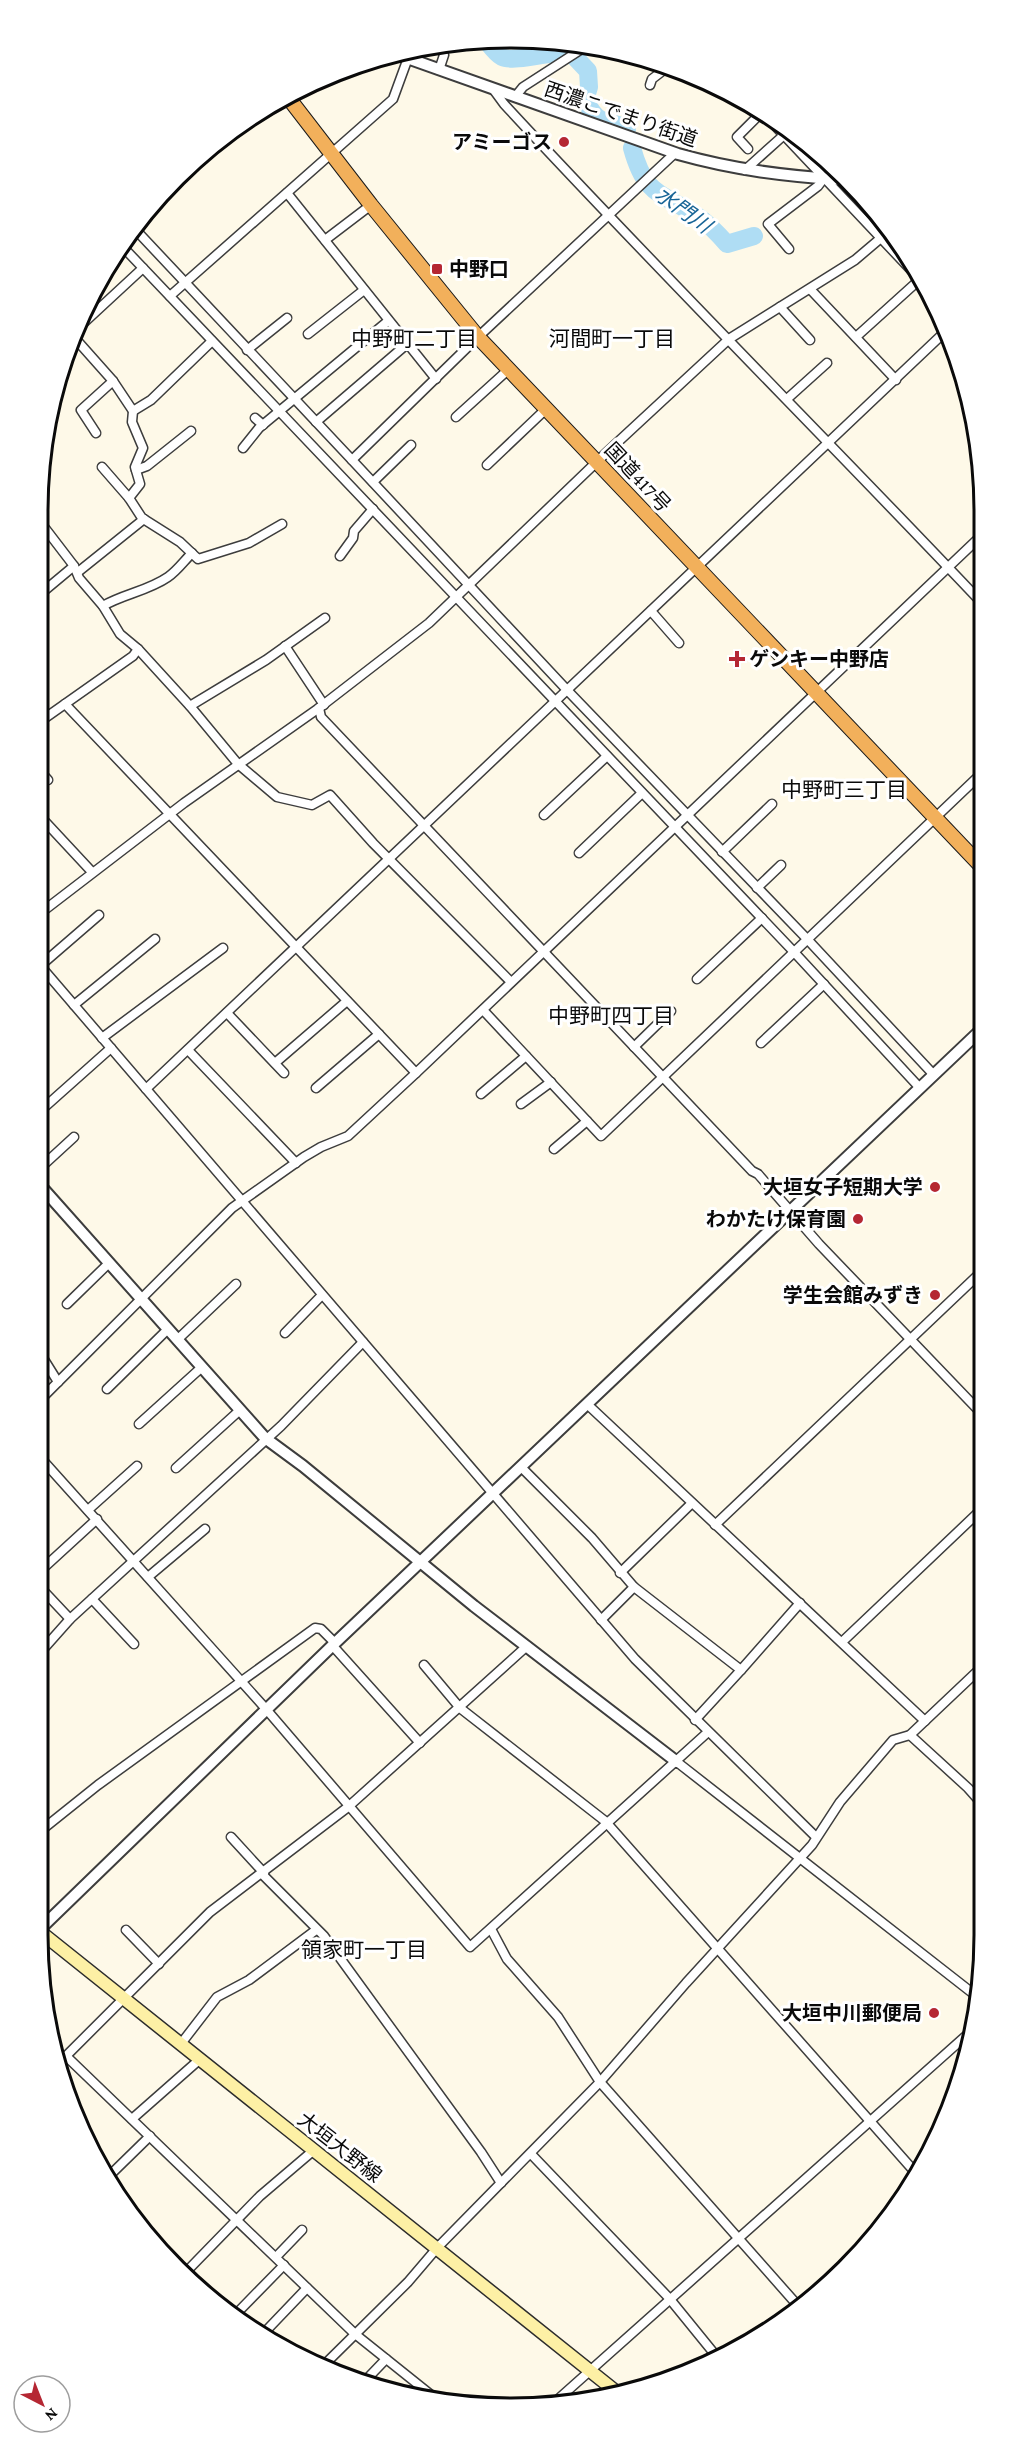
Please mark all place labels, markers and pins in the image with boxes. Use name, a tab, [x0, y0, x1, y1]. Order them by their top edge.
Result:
place label: アミーゴス	[452, 131, 552, 153]
marker: アミーゴス	[557, 135, 571, 149]
place label: 中野口	[449, 258, 509, 280]
marker: 中野口	[430, 262, 444, 276]
place label: ゲンキー中野店	[749, 648, 889, 670]
marker: ゲンキー中野店	[730, 652, 744, 666]
place label: 大垣女子短期大学	[763, 1176, 923, 1198]
marker: 大垣女子短期大学	[928, 1180, 942, 1194]
place label: わかたけ保育園	[706, 1208, 846, 1230]
marker: わかたけ保育園	[851, 1212, 865, 1226]
place label: 学生会館みずき	[783, 1284, 923, 1306]
marker: 学生会館みずき	[928, 1288, 942, 1302]
place label: 大垣中川郵便局	[782, 2002, 922, 2024]
marker: 大垣中川郵便局	[927, 2006, 941, 2020]

